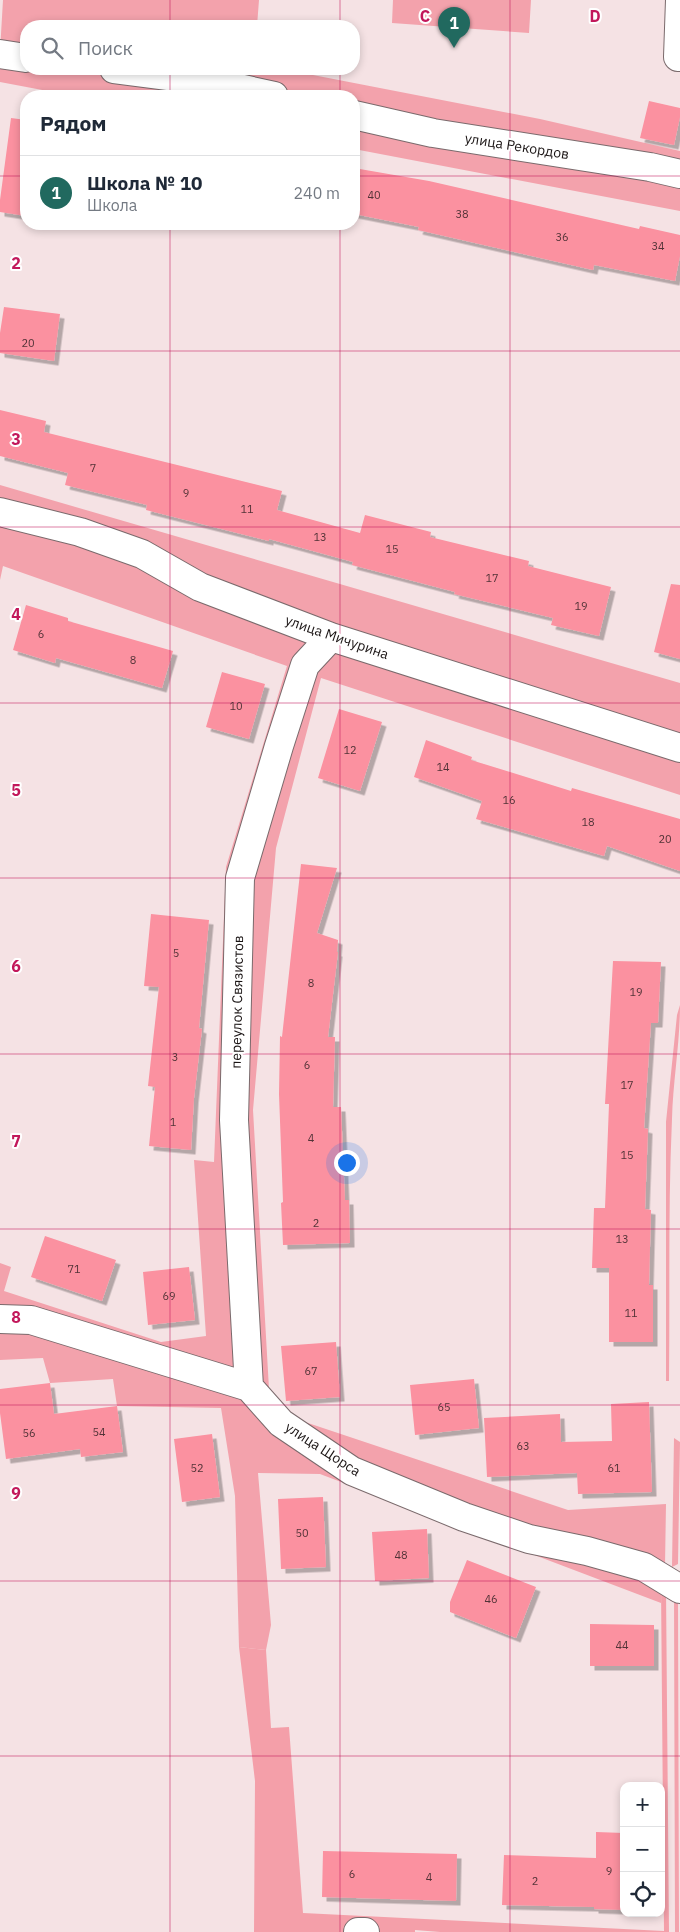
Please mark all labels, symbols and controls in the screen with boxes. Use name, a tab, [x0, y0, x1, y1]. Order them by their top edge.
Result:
text: C	[420, 6, 430, 26]
text: D	[589, 6, 601, 26]
pin: 1	[438, 7, 470, 48]
search box	[20, 20, 360, 75]
icon: search	[38, 34, 66, 62]
text: Поиск	[78, 36, 133, 60]
text: Рядом	[40, 109, 107, 137]
street label: улица Рекордов	[464, 129, 570, 163]
text: Школа № 10	[87, 171, 202, 195]
text: 1	[51, 183, 61, 203]
text: 240 m	[293, 183, 340, 203]
house number: 40	[367, 188, 381, 202]
text: Школа	[87, 195, 137, 215]
house number: 38	[455, 207, 469, 221]
house number: 36	[555, 230, 569, 244]
house number: 34	[651, 239, 665, 253]
text: 2	[11, 253, 21, 273]
house number: 20	[21, 336, 35, 350]
text: 3	[11, 429, 21, 449]
house number: 7	[90, 461, 96, 475]
house number: 9	[183, 486, 189, 500]
house number: 11	[240, 502, 254, 516]
house number: 13	[313, 530, 327, 544]
house number: 15	[385, 542, 399, 556]
house number: 17	[485, 571, 499, 585]
house number: 19	[574, 599, 588, 613]
text: 4	[11, 604, 21, 624]
street label: улица Мичурина	[283, 611, 392, 663]
house number: 6	[38, 627, 44, 641]
house number: 8	[130, 653, 136, 667]
house number: 10	[229, 699, 243, 713]
house number: 12	[343, 743, 357, 757]
house number: 14	[436, 760, 450, 774]
text: 5	[11, 780, 21, 800]
house number: 16	[502, 793, 516, 807]
house number: 18	[581, 815, 595, 829]
house number: 20	[658, 832, 672, 846]
street label: переулок Связистов	[227, 935, 247, 1069]
house number: 5	[173, 946, 179, 960]
text: 6	[11, 956, 21, 976]
house number: 8	[308, 976, 314, 990]
house number: 19	[629, 985, 643, 999]
house number: 3	[172, 1050, 178, 1064]
house number: 6	[304, 1058, 310, 1072]
house number: 17	[620, 1078, 634, 1092]
house number: 1	[170, 1115, 177, 1129]
text: 7	[11, 1131, 21, 1151]
house number: 4	[308, 1131, 315, 1145]
house number: 15	[620, 1148, 634, 1162]
your location	[334, 1150, 360, 1176]
house number: 2	[313, 1216, 319, 1230]
house number: 13	[615, 1232, 629, 1246]
house number: 71	[67, 1262, 81, 1276]
house number: 69	[162, 1289, 176, 1303]
house number: 11	[624, 1306, 638, 1320]
text: 8	[11, 1307, 21, 1327]
house number: 67	[304, 1364, 318, 1378]
house number: 65	[437, 1400, 451, 1414]
street label: улица Щорса	[282, 1418, 365, 1480]
house number: 54	[92, 1425, 106, 1439]
house number: 56	[22, 1426, 36, 1440]
house number: 63	[516, 1439, 530, 1453]
house number: 52	[190, 1461, 204, 1475]
house number: 61	[607, 1461, 621, 1475]
text: 9	[11, 1483, 21, 1503]
house number: 50	[295, 1526, 309, 1540]
house number: 48	[394, 1548, 408, 1562]
house number: 46	[484, 1592, 498, 1606]
house number: 44	[615, 1638, 629, 1652]
map controls	[620, 1782, 665, 1917]
button: +	[620, 1782, 665, 1827]
button: −	[620, 1827, 665, 1872]
house number: 9	[606, 1864, 612, 1878]
house number: 6	[349, 1867, 355, 1881]
house number: 4	[426, 1870, 433, 1884]
button: locate	[620, 1872, 665, 1917]
house number: 2	[532, 1874, 538, 1888]

